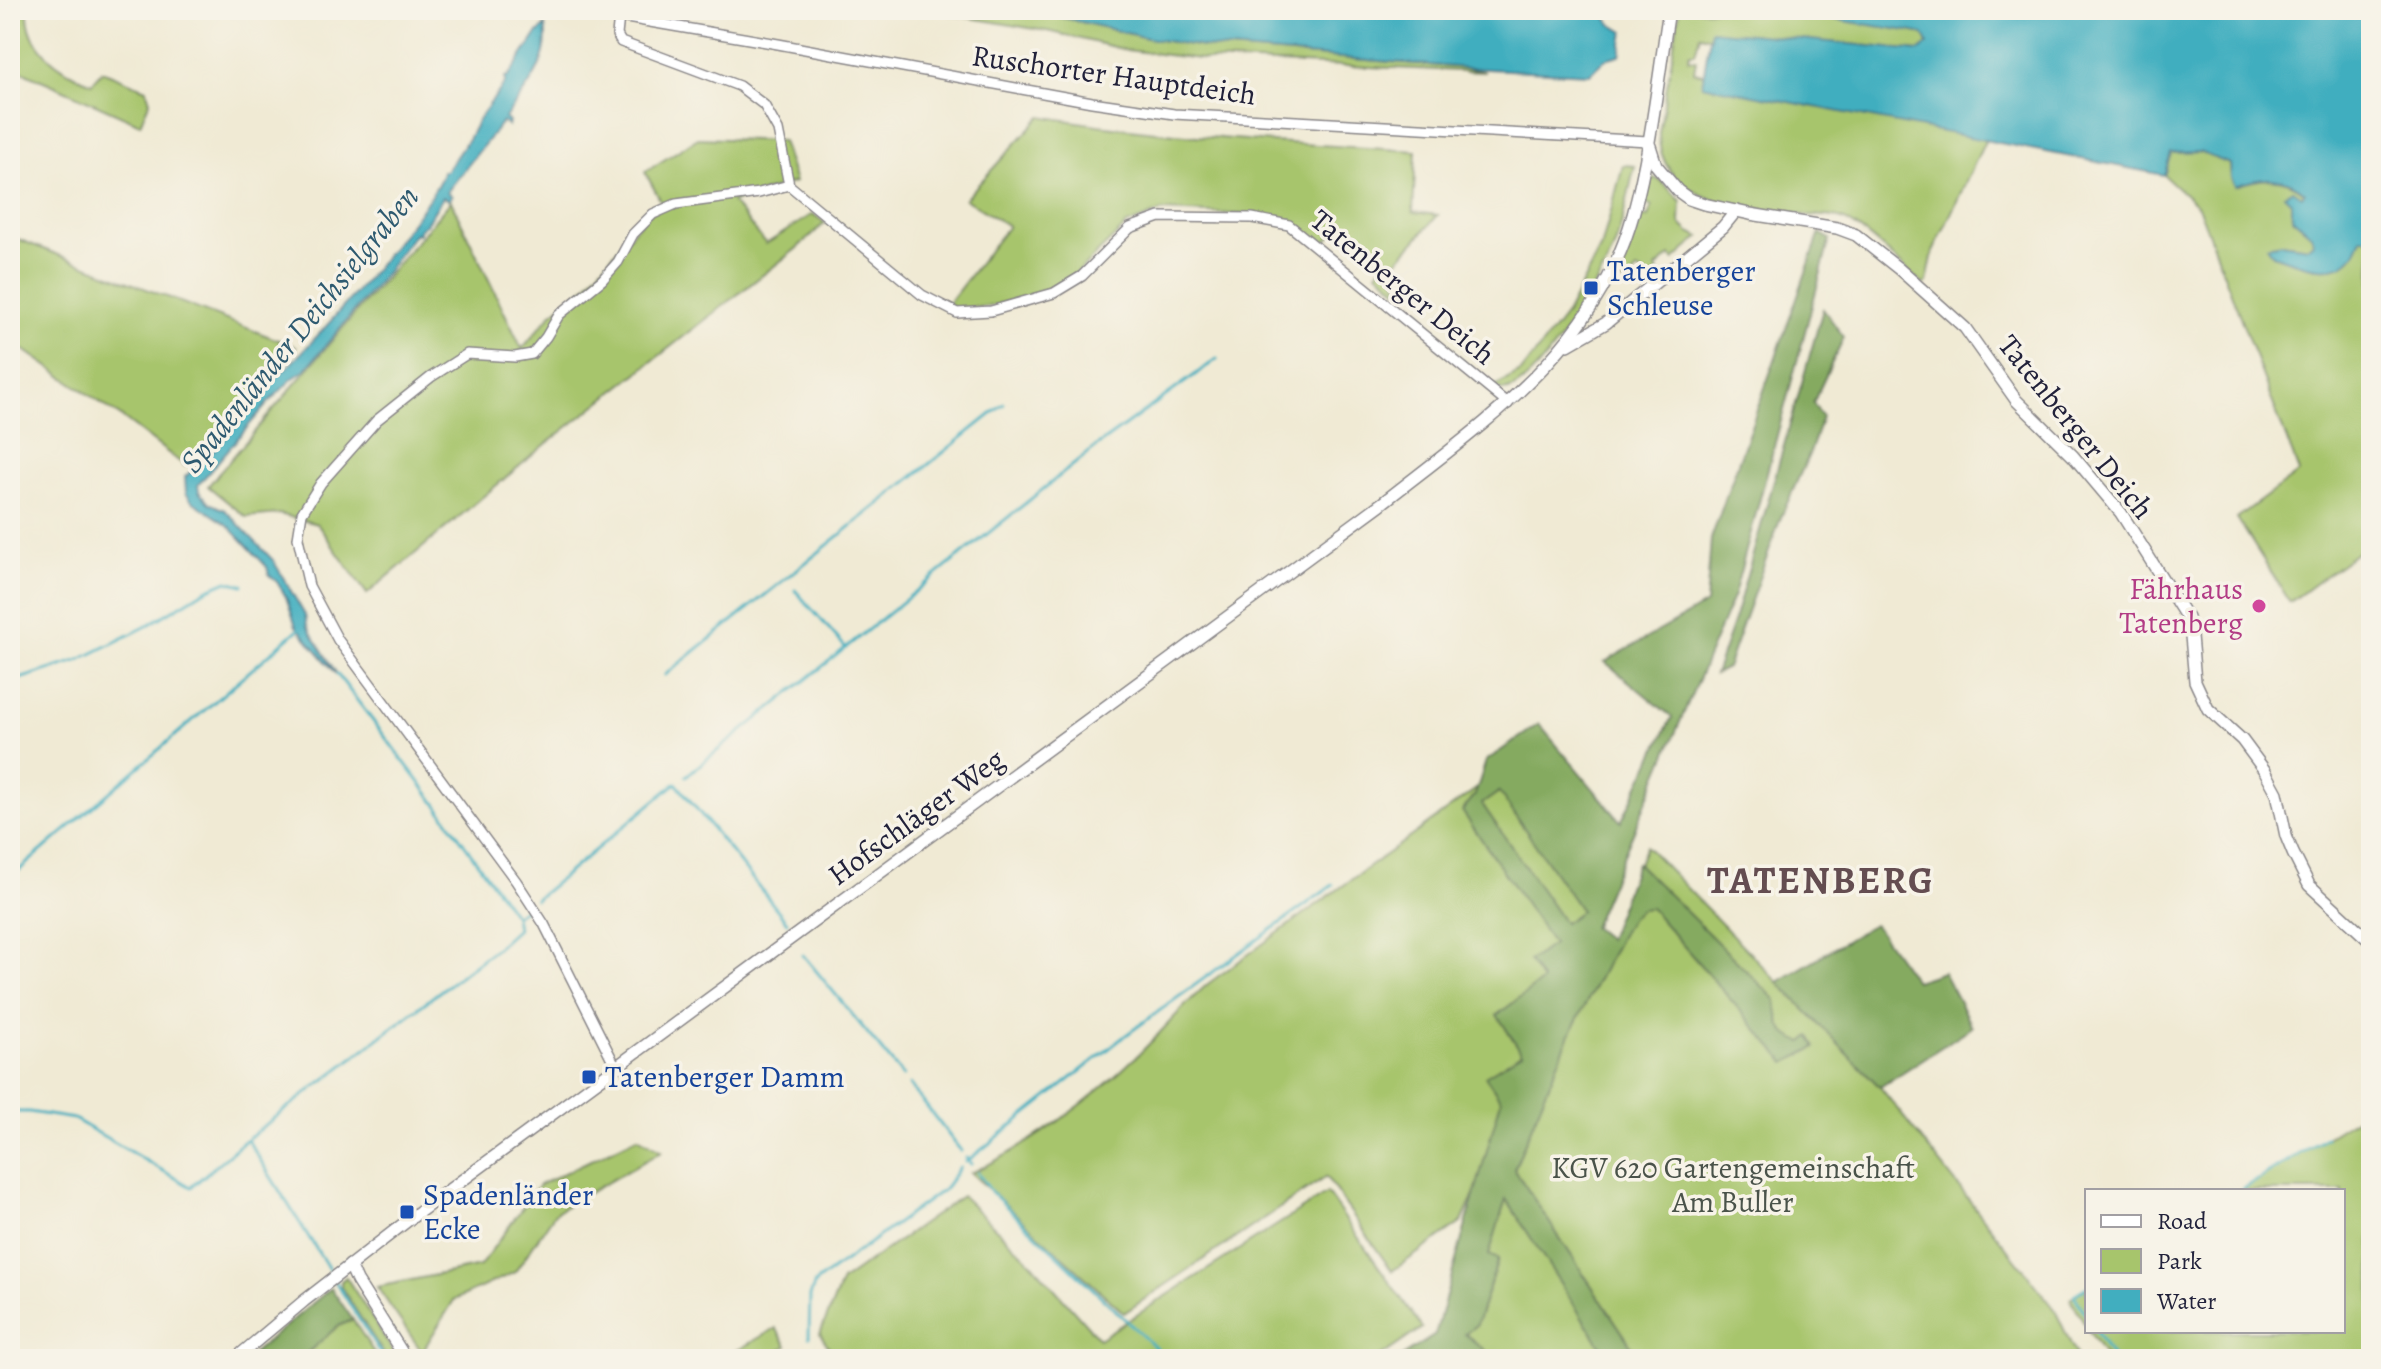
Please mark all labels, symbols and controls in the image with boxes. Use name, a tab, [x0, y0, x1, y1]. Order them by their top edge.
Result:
street label: Ruschorter Hauptdeich	[969, 35, 1259, 115]
water label: Spadenländer Deichsielgraben	[169, 176, 429, 482]
street label: Tatenberger Deich	[1302, 200, 1504, 374]
place label: Tatenberger Schleuse	[1607, 251, 1756, 325]
marker: Tatenberger Schleuse	[1582, 279, 1600, 297]
street label: Tatenberger Deich	[1989, 326, 2163, 528]
place label: Fährhaus Tatenberg	[2119, 569, 2243, 643]
marker: Fährhaus Tatenberg	[2250, 597, 2268, 615]
street label: Hofschläger Weg	[820, 739, 1012, 895]
district label: TATENBERG	[1707, 854, 1935, 906]
place label: Tatenberger Damm	[605, 1057, 845, 1097]
marker: Tatenberger Damm	[580, 1068, 598, 1086]
park label: KGV 620 Gartengemeinschaft Am Buller	[1551, 1148, 1915, 1222]
place label: Spadenländer Ecke	[423, 1175, 594, 1249]
legend	[2085, 1189, 2345, 1333]
marker: Spadenländer Ecke	[398, 1203, 416, 1221]
text: Road	[2157, 1205, 2207, 1237]
text: Park	[2157, 1245, 2202, 1277]
text: Water	[2156, 1285, 2217, 1317]

